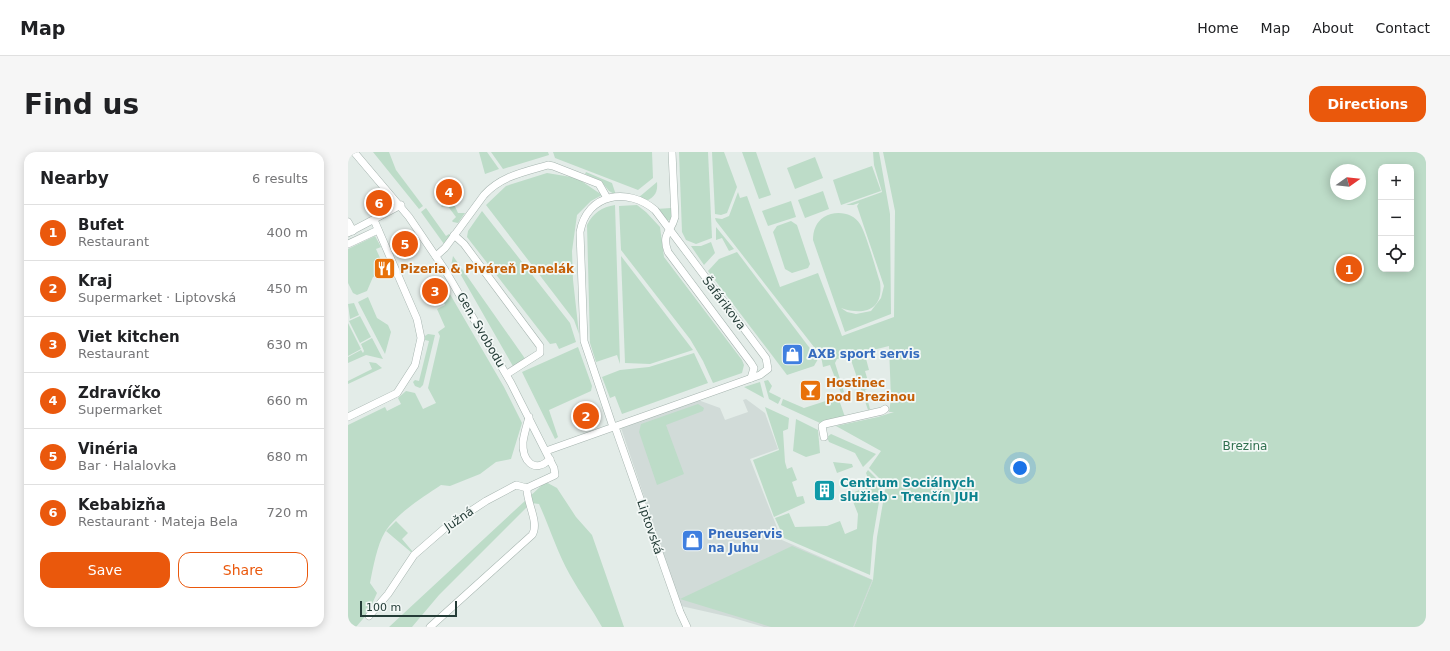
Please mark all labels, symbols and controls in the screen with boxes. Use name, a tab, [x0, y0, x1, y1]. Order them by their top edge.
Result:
text: Map	[20, 17, 65, 39]
text: Home	[1197, 20, 1239, 36]
text: Map	[1261, 20, 1290, 36]
text: About	[1312, 20, 1354, 36]
text: Contact	[1376, 20, 1430, 36]
button: Directions	[1309, 86, 1426, 122]
text: Find us	[24, 88, 139, 121]
north arrow	[1330, 164, 1366, 200]
map controls	[1378, 164, 1414, 272]
button: +	[1378, 164, 1414, 200]
text: Nearby	[40, 168, 109, 188]
text: 6 results	[252, 171, 308, 186]
pin: 4	[436, 177, 462, 207]
pin: 6	[366, 188, 392, 218]
button: −	[1378, 200, 1414, 236]
text: Bufet	[78, 216, 124, 234]
text: 1	[48, 225, 58, 240]
text: 400 m	[266, 225, 308, 240]
pin: 5	[392, 229, 418, 259]
text: Restaurant	[78, 234, 149, 249]
button: locate	[1378, 236, 1414, 272]
pin: 1	[1336, 254, 1362, 284]
restaurant icon: Pizeria & Piváreň Panelák	[371, 256, 397, 282]
place label: Pizeria & Piváreň Panelák	[400, 262, 575, 276]
text: Kraj	[78, 272, 112, 290]
street label: Šafárikova	[699, 273, 749, 332]
pin: 3	[422, 276, 448, 306]
text: 2	[48, 281, 58, 296]
text: 450 m	[266, 281, 308, 296]
text: Supermarket · Liptovská	[78, 290, 236, 305]
street label: Gen. Svobodu	[454, 290, 508, 370]
text: Viet kitchen	[78, 328, 180, 346]
text: 3	[48, 337, 58, 352]
text: 630 m	[266, 337, 308, 352]
shop icon: AXB sport servis	[780, 341, 806, 367]
text: Restaurant	[78, 346, 149, 361]
place label: AXB sport servis	[808, 347, 920, 361]
place label: Hostinec pod Brezinou	[826, 376, 915, 404]
bar icon: Hostinec pod Brezinou	[798, 377, 824, 403]
text: Zdravíčko	[78, 384, 161, 402]
text: 4	[48, 393, 58, 408]
text: 660 m	[266, 393, 308, 408]
pin: 2	[573, 401, 599, 431]
text: Supermarket	[78, 402, 162, 417]
park label: Brezina	[1223, 439, 1267, 453]
text: Vinéria	[78, 440, 138, 458]
text: 5	[48, 449, 58, 464]
text: 680 m	[266, 449, 308, 464]
text: Bar · Halalovka	[78, 458, 176, 473]
your location	[1010, 458, 1030, 478]
place label: Centrum Sociálnych služieb - Trenčín JUH	[840, 476, 979, 504]
building icon: Centrum Sociálnych služieb - Trenčín JUH	[812, 477, 838, 503]
text: Kebabizňa	[78, 496, 166, 514]
street label: Liptovská	[634, 498, 666, 556]
street label: Južná	[441, 504, 476, 534]
text: 6	[48, 505, 58, 520]
text: 720 m	[266, 505, 308, 520]
text: Restaurant · Mateja Bela	[78, 514, 238, 529]
place label: Pneuservis na Juhu	[708, 527, 782, 555]
shop icon: Pneuservis na Juhu	[680, 528, 706, 554]
button: Save	[40, 552, 170, 588]
button: Share	[178, 552, 308, 588]
scale bar	[360, 599, 457, 618]
text: 100 m	[366, 601, 401, 614]

